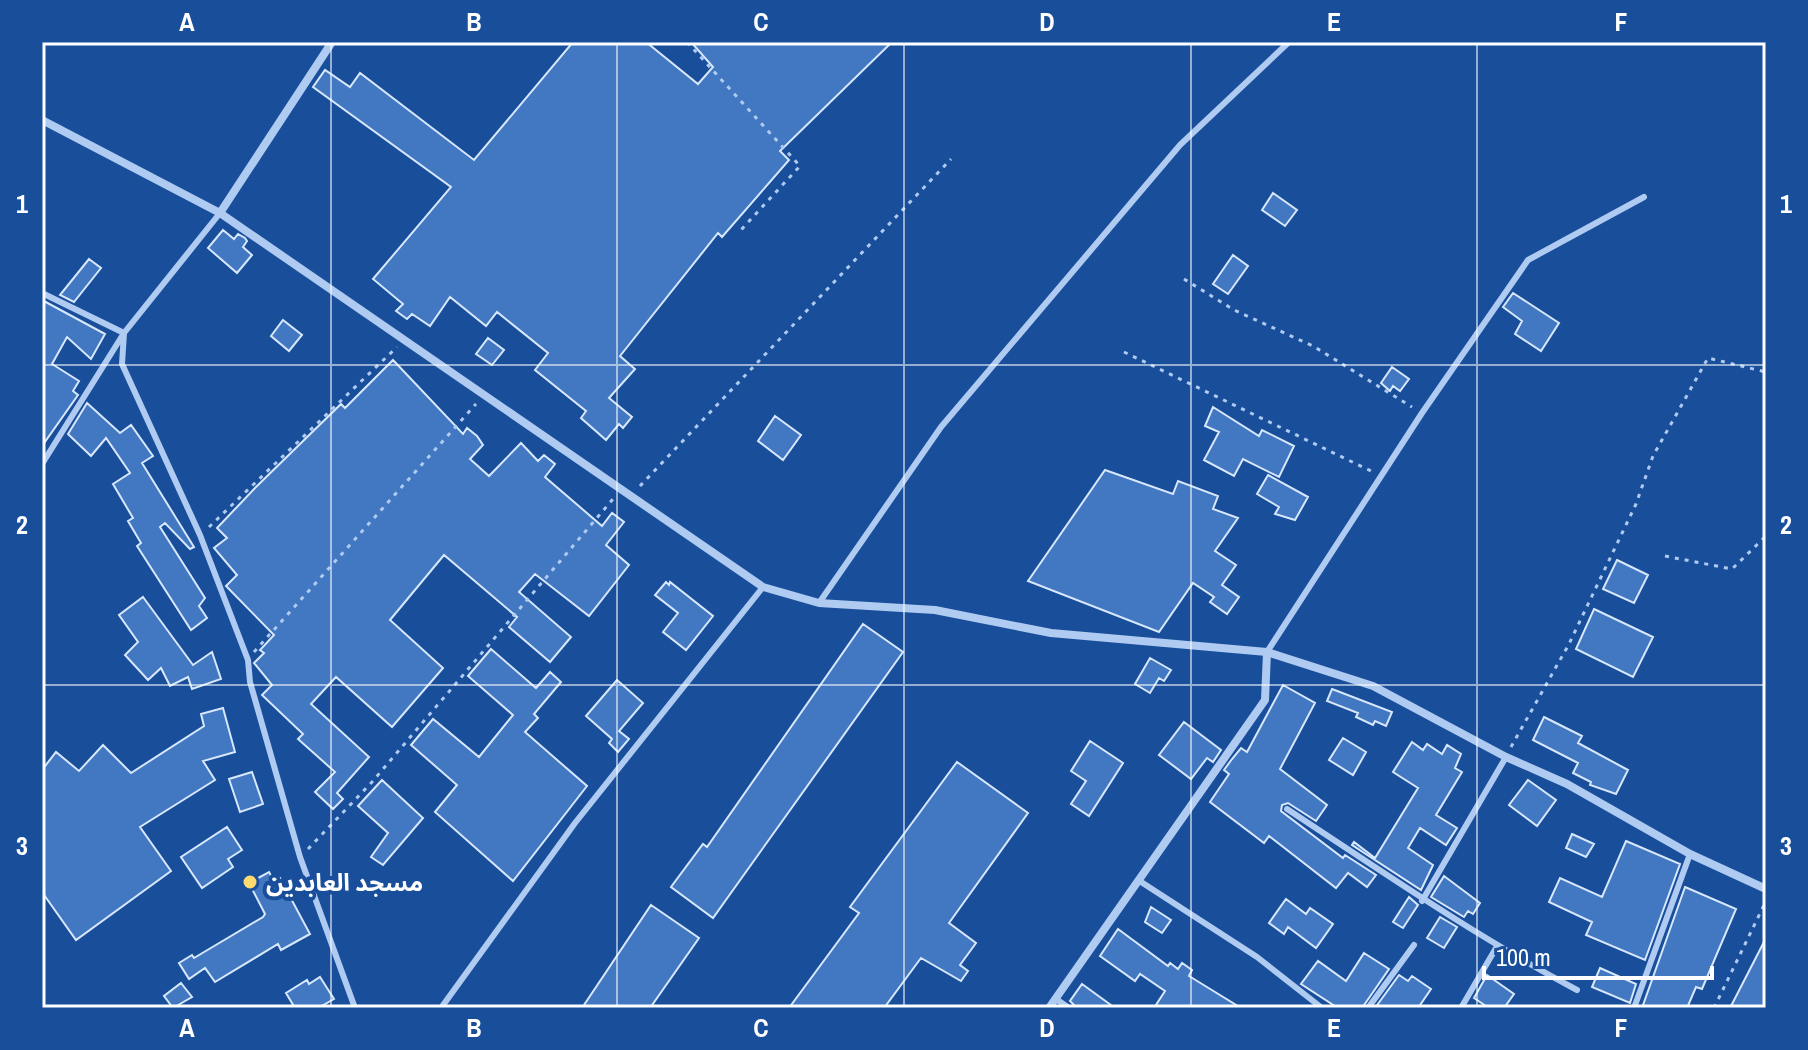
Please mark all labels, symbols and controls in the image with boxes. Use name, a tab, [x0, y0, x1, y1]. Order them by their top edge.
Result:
text: A	[179, 4, 195, 39]
text: B	[466, 4, 482, 39]
text: C	[753, 4, 769, 39]
text: D	[1039, 4, 1055, 39]
text: E	[1327, 4, 1341, 39]
text: F	[1614, 4, 1628, 39]
text: 1	[16, 186, 28, 221]
text: 1	[1780, 186, 1792, 221]
text: 2	[16, 507, 28, 542]
text: 2	[1780, 507, 1792, 542]
text: 3	[16, 828, 28, 863]
text: 3	[1780, 828, 1792, 863]
place label: مسجد العابدين	[266, 866, 423, 898]
marker: مسجد العابدين	[241, 873, 259, 891]
scale bar	[1484, 930, 1712, 980]
text: 100 m	[1496, 941, 1551, 973]
text: A	[179, 1010, 195, 1045]
text: B	[466, 1010, 482, 1045]
text: C	[753, 1010, 769, 1045]
text: D	[1039, 1010, 1055, 1045]
text: E	[1327, 1010, 1341, 1045]
text: F	[1614, 1010, 1628, 1045]

